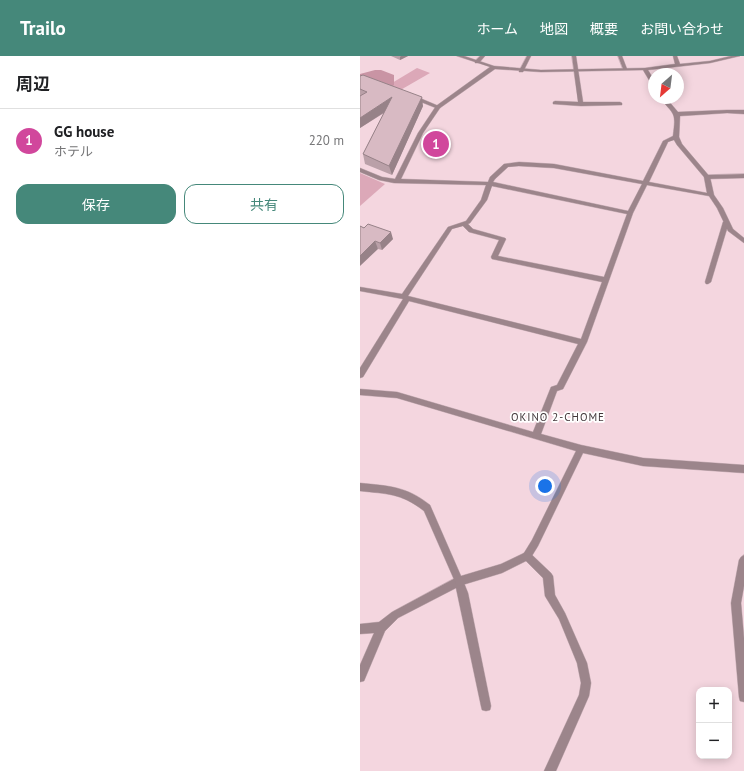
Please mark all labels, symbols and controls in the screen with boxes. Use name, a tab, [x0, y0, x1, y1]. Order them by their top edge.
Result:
text: Trailo	[20, 16, 66, 40]
text: ホーム	[476, 20, 518, 38]
text: 地図	[540, 20, 568, 38]
text: 概要	[590, 20, 618, 38]
text: お問い合わせ	[640, 20, 724, 38]
north arrow	[648, 68, 684, 104]
text: 周辺	[16, 73, 50, 95]
text: GG house	[54, 122, 114, 141]
pin: 1	[423, 129, 449, 159]
text: 1	[25, 132, 33, 149]
text: 220 m	[309, 132, 344, 149]
text: ホテル	[54, 143, 93, 160]
button: 保存	[16, 184, 176, 224]
button: 共有	[184, 184, 344, 224]
district label: OKINO 2-CHOME	[511, 410, 605, 424]
your location	[535, 476, 555, 496]
map controls	[696, 687, 732, 759]
button: +	[696, 687, 732, 723]
button: −	[696, 723, 732, 759]

